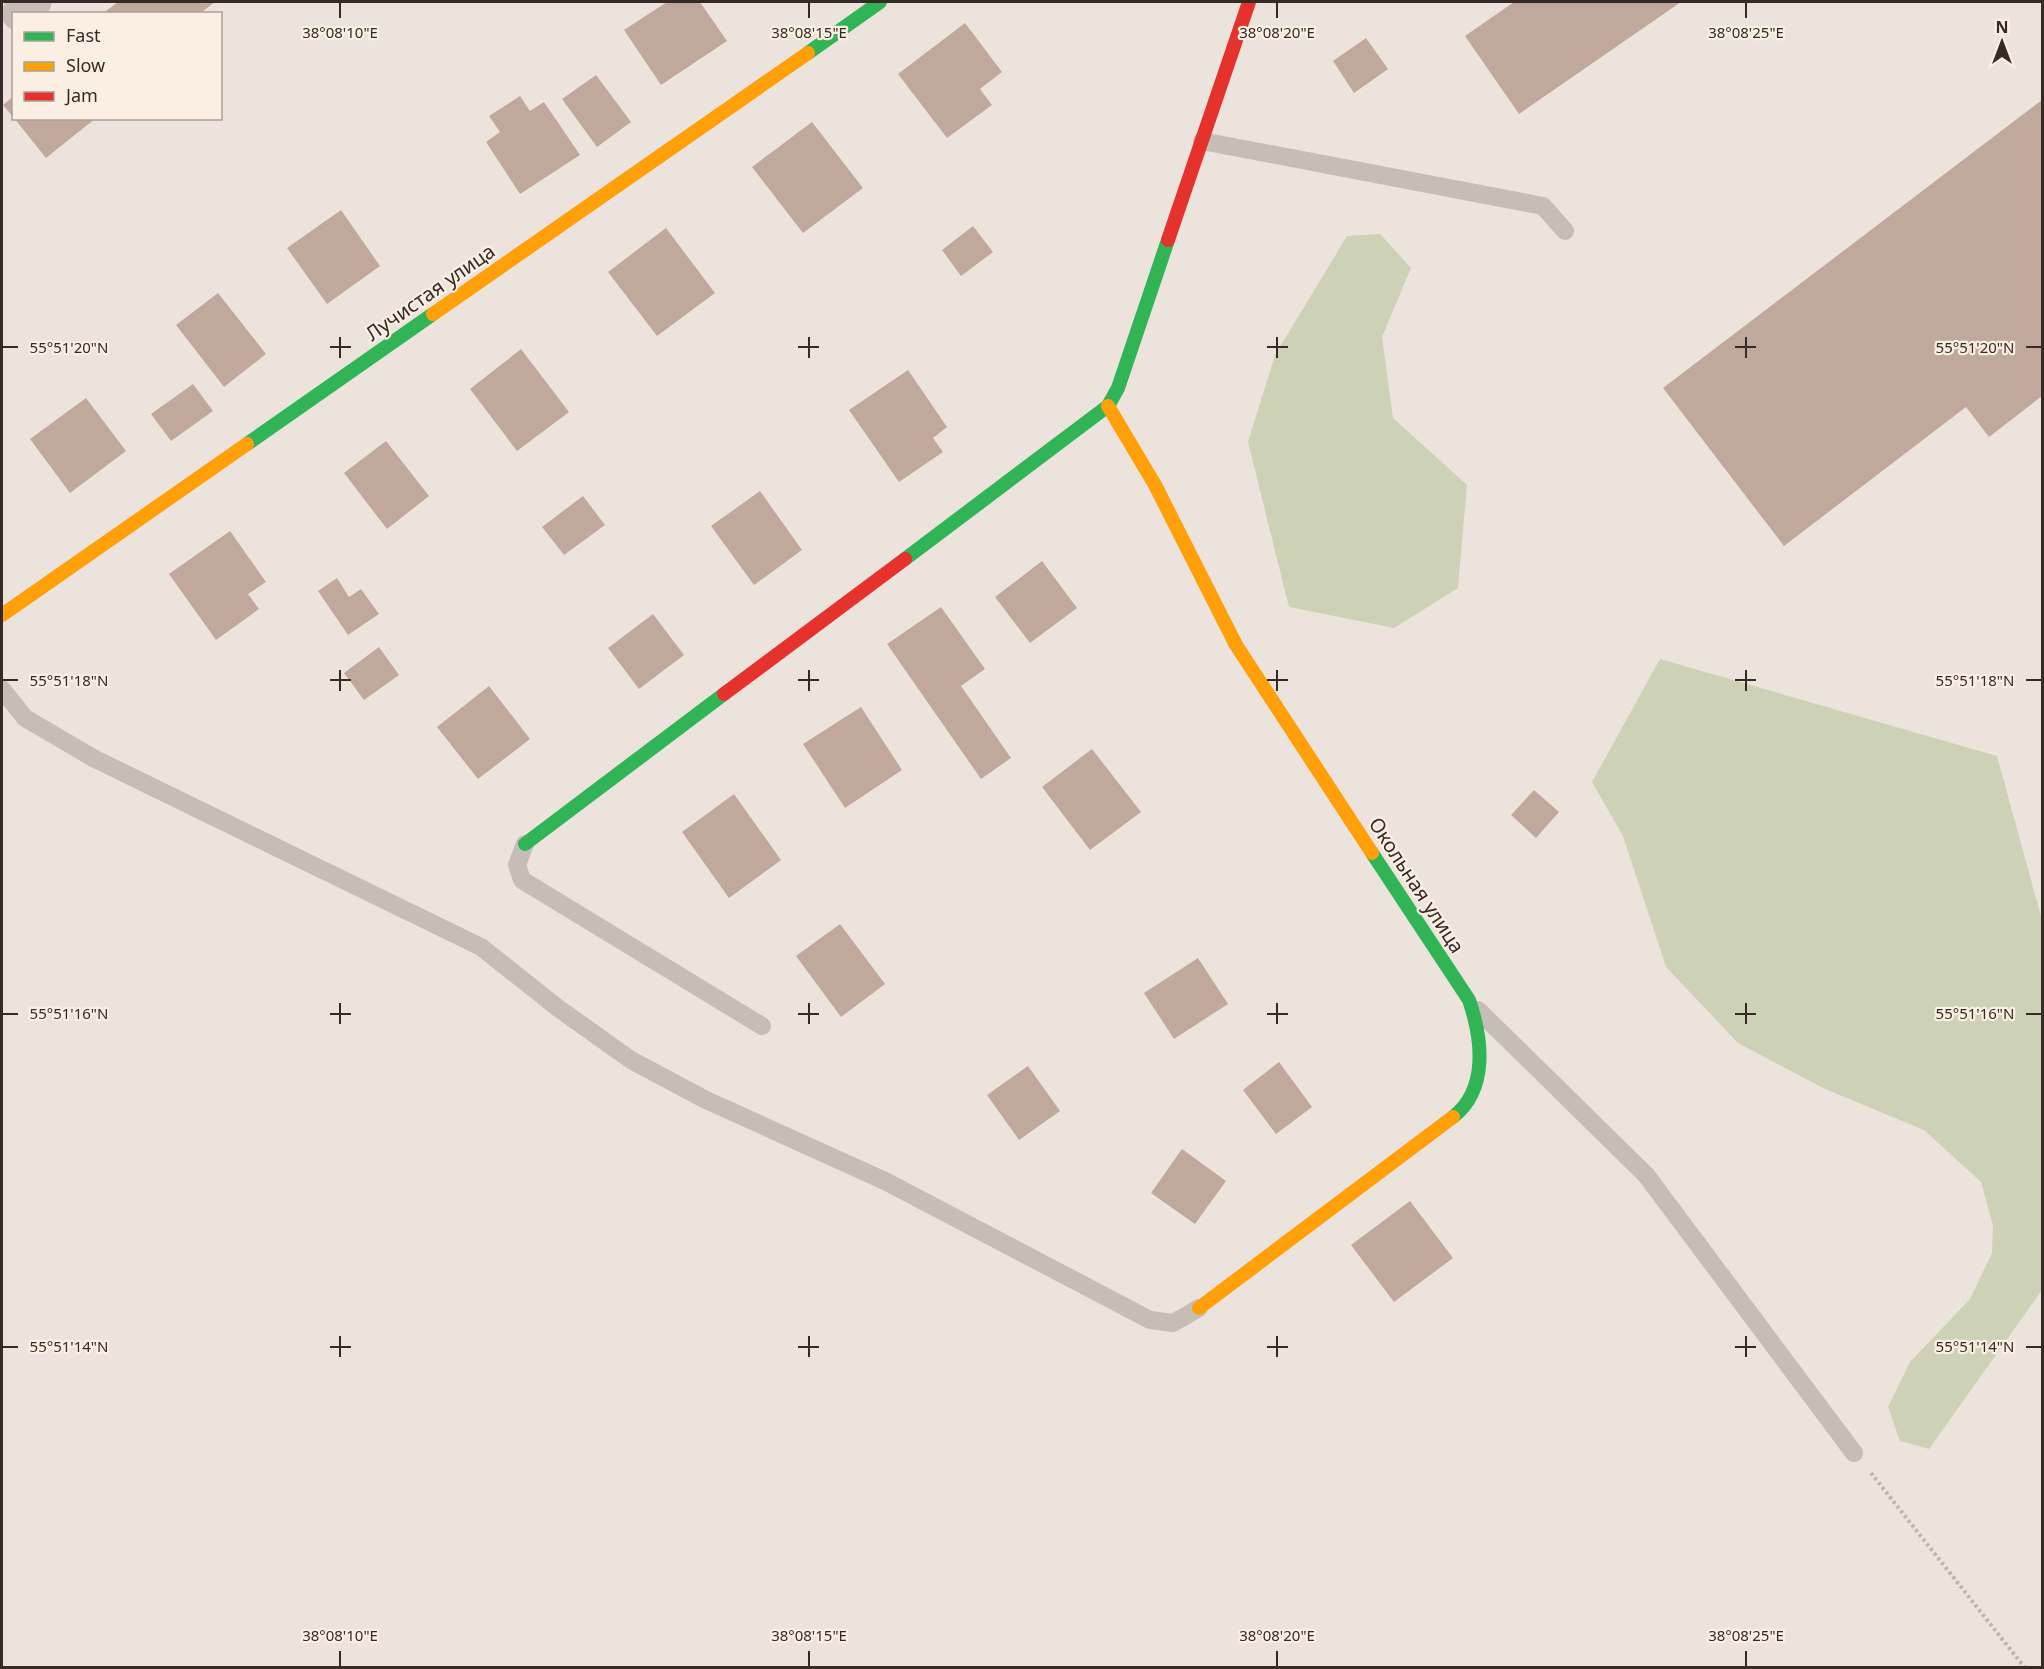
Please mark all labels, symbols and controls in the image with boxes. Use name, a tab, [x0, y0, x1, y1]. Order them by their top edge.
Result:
legend	[12, 12, 222, 120]
north arrow	[1972, 12, 2032, 72]
text: N	[1995, 16, 2009, 38]
text: 38°08'10"E	[302, 22, 378, 42]
text: 38°08'15"E	[771, 22, 847, 42]
text: 38°08'20"E	[1239, 22, 1315, 42]
text: 38°08'25"E	[1708, 22, 1784, 42]
text: Fast	[66, 23, 101, 47]
text: Slow	[66, 53, 105, 77]
text: Jam	[64, 83, 98, 107]
street label: Лучистая улица	[360, 237, 500, 347]
text: 55°51'20"N	[30, 337, 108, 357]
text: 55°51'20"N	[1936, 337, 2014, 357]
text: 55°51'18"N	[30, 670, 108, 690]
text: 55°51'18"N	[1936, 670, 2014, 690]
street label: Окольная улица	[1363, 812, 1471, 958]
text: 55°51'16"N	[30, 1003, 108, 1023]
text: 55°51'16"N	[1936, 1003, 2014, 1023]
text: 55°51'14"N	[30, 1336, 108, 1356]
text: 55°51'14"N	[1936, 1336, 2014, 1356]
text: 38°08'10"E	[302, 1625, 378, 1645]
text: 38°08'15"E	[771, 1625, 847, 1645]
text: 38°08'20"E	[1239, 1625, 1315, 1645]
text: 38°08'25"E	[1708, 1625, 1784, 1645]

